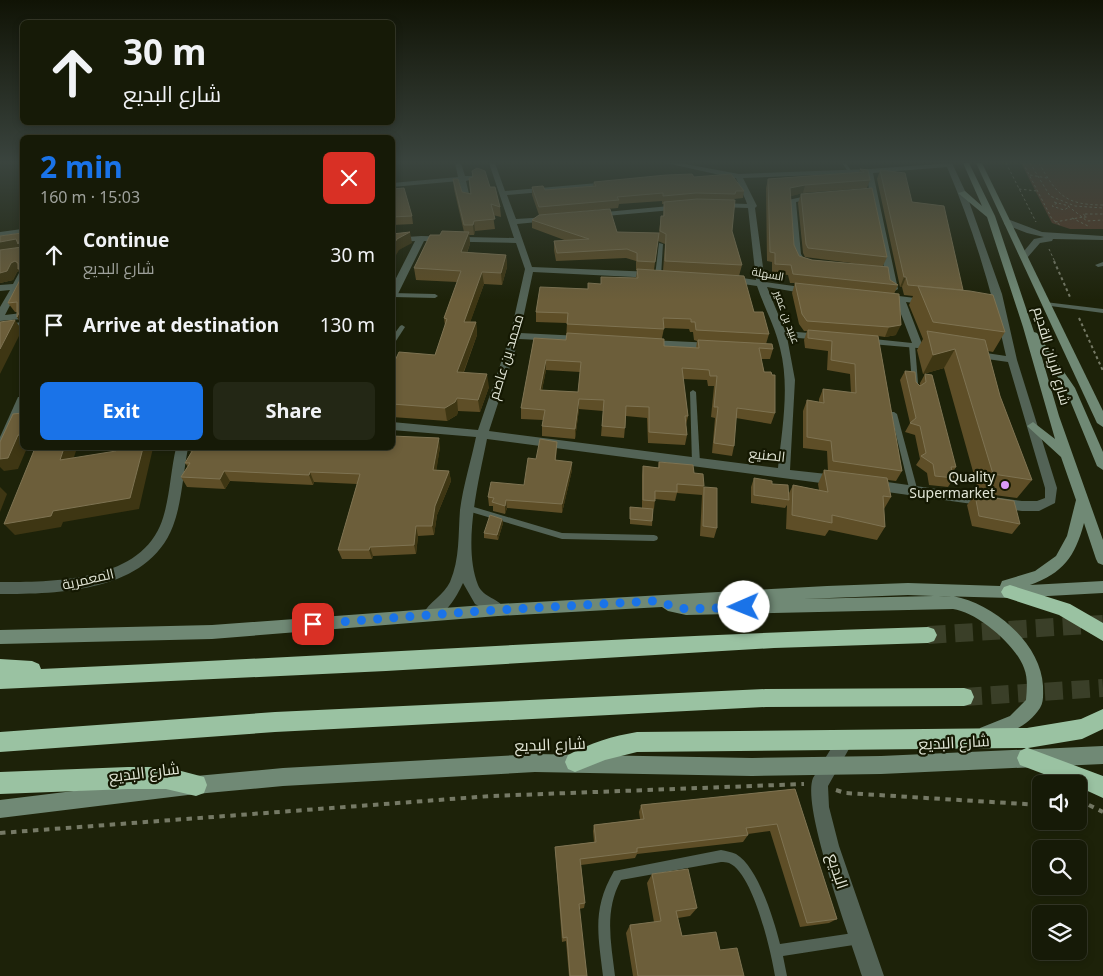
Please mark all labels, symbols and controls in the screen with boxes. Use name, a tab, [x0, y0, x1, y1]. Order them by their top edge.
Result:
text: 30 m	[123, 28, 206, 75]
icon: ahead	[40, 40, 105, 105]
text: شارع البديع	[123, 78, 221, 108]
text: 2 min	[40, 146, 123, 187]
button: close	[323, 152, 375, 204]
text: 160 m · 15:03	[40, 186, 140, 208]
text: Continue	[83, 227, 169, 253]
icon: ahead	[40, 241, 68, 269]
text: 30 m	[331, 242, 375, 268]
text: شارع البديع	[83, 257, 155, 279]
street label: السهلة	[751, 263, 785, 284]
street label: عبيد بن عمير	[771, 287, 804, 346]
street label: شارع الريان القديم	[1028, 304, 1076, 408]
icon: arrive	[40, 311, 68, 339]
text: Arrive at destination	[83, 312, 279, 338]
text: 130 m	[320, 312, 375, 338]
street label: محمد بن عاصم	[484, 312, 528, 402]
button: Exit	[40, 382, 203, 440]
button: Share	[213, 382, 375, 440]
street label: الصنيع	[748, 443, 786, 466]
place label: Quality Supermarket	[909, 467, 996, 502]
marker: Quality Supermarket	[999, 479, 1011, 491]
street label: المعمرية	[60, 563, 116, 594]
position arrow	[717, 580, 769, 632]
pin	[292, 603, 334, 645]
icon: arrive	[299, 610, 327, 638]
street label: شارع البديع	[918, 729, 990, 756]
street label: شارع البديع	[514, 732, 586, 757]
street label: شارع البديع	[107, 757, 181, 788]
map controls	[1032, 775, 1087, 960]
button: sound	[1032, 775, 1087, 830]
button: search	[1032, 840, 1087, 895]
street label: البديع	[821, 850, 854, 892]
button: layers	[1032, 905, 1087, 960]

